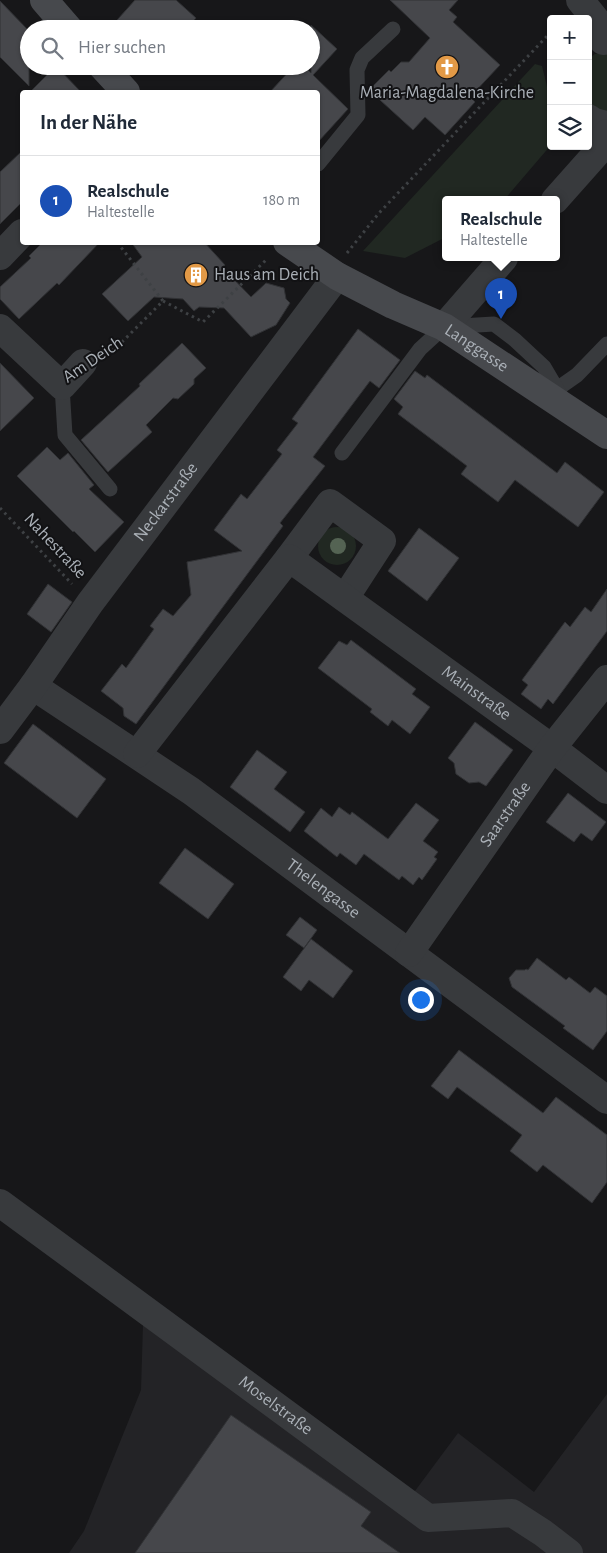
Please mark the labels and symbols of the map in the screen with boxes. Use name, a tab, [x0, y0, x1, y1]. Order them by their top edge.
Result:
church icon: Maria-Magdalena-Kirche	[434, 54, 460, 80]
place label: Maria-Magdalena-Kirche	[360, 84, 534, 102]
building icon: Haus am Deich	[183, 262, 209, 288]
place label: Haus am Deich	[214, 266, 319, 284]
pin: 1	[485, 278, 517, 319]
street label: Langgasse	[441, 321, 512, 376]
street label: Am Deich	[60, 333, 126, 387]
street label: Neckarstraße	[131, 459, 202, 545]
street label: Nahestraße	[20, 510, 90, 582]
street label: Mainstraße	[438, 662, 514, 724]
street label: Saarstraße	[477, 778, 535, 850]
street label: Thelengasse	[283, 856, 363, 922]
your location	[408, 987, 434, 1013]
street label: Moselstraße	[235, 1373, 316, 1439]

